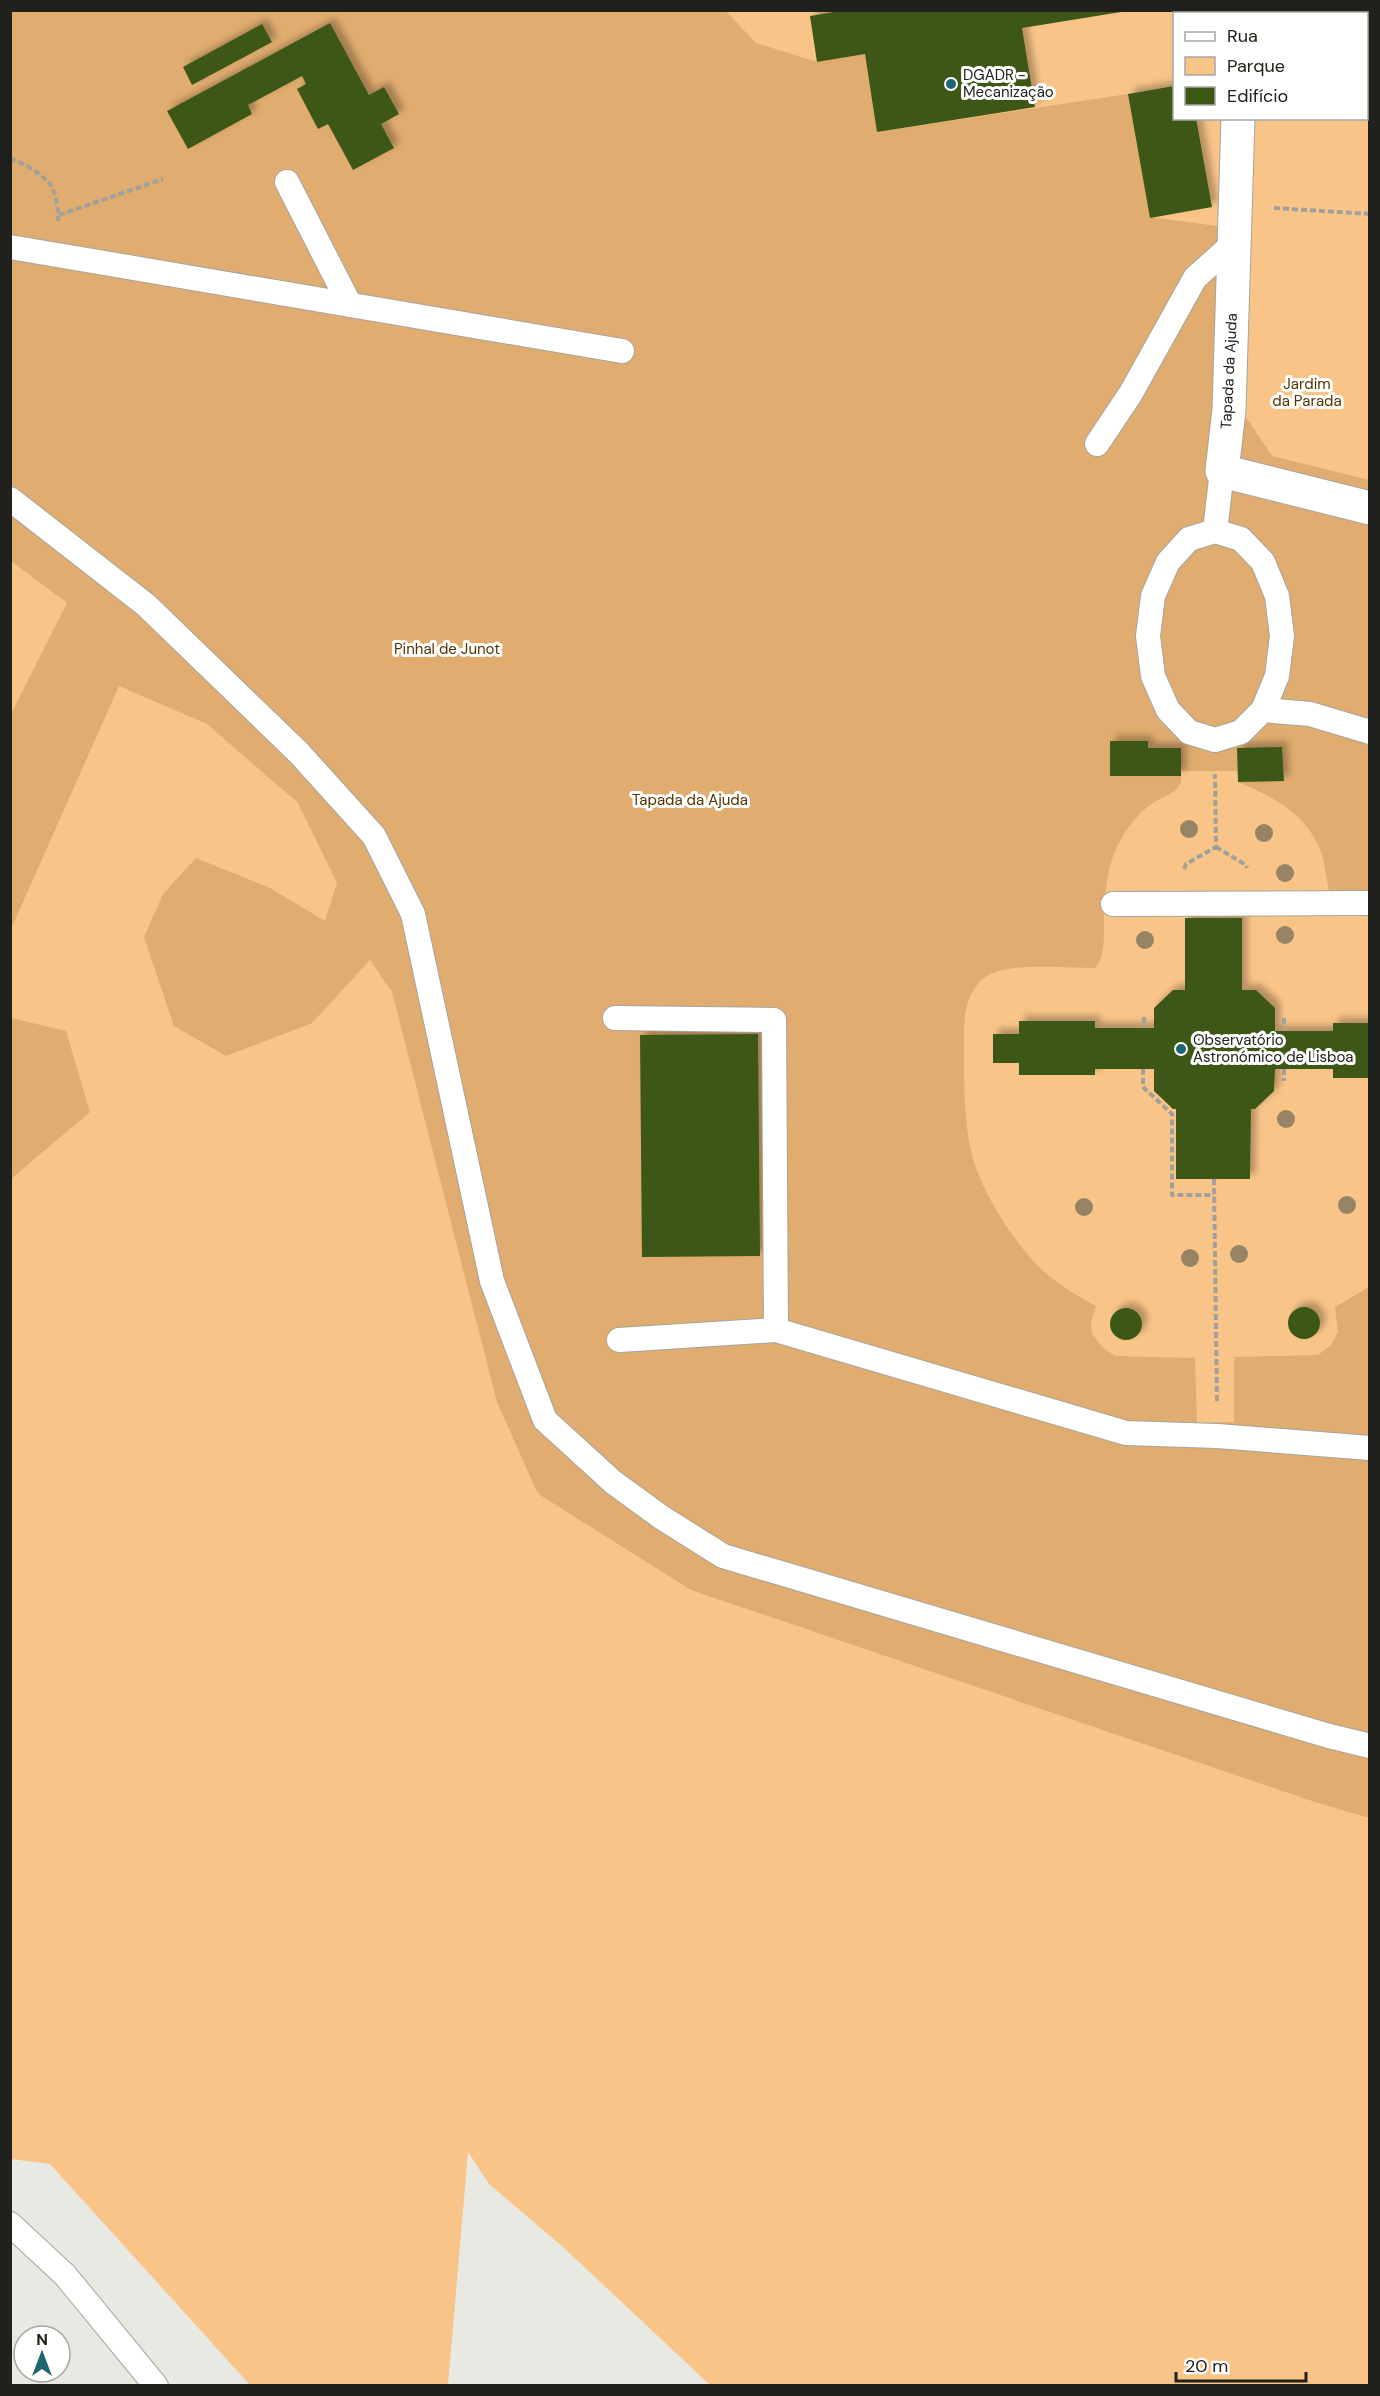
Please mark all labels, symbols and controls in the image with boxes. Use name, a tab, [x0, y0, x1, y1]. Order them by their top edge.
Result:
legend	[1173, 12, 1368, 120]
text: Rua	[1227, 24, 1258, 48]
text: Parque	[1227, 54, 1285, 78]
place label: DGADR - Mecanização	[963, 65, 1054, 102]
marker: DGADR - Mecanização	[944, 77, 958, 91]
text: Edifício	[1227, 84, 1288, 108]
street label: Tapada da Ajuda	[1216, 313, 1242, 429]
park label: Jardim da Parada	[1272, 374, 1342, 411]
park label: Pinhal de Junot	[394, 639, 500, 659]
park label: Tapada da Ajuda	[632, 790, 748, 810]
place label: Observatório Astronómico de Lisboa	[1193, 1030, 1354, 1067]
marker: Observatório Astronómico de Lisboa	[1174, 1042, 1188, 1056]
north arrow	[12, 2324, 72, 2384]
text: N	[36, 2329, 48, 2350]
scale bar	[1176, 2345, 1306, 2383]
text: 20 m	[1185, 2354, 1228, 2378]

